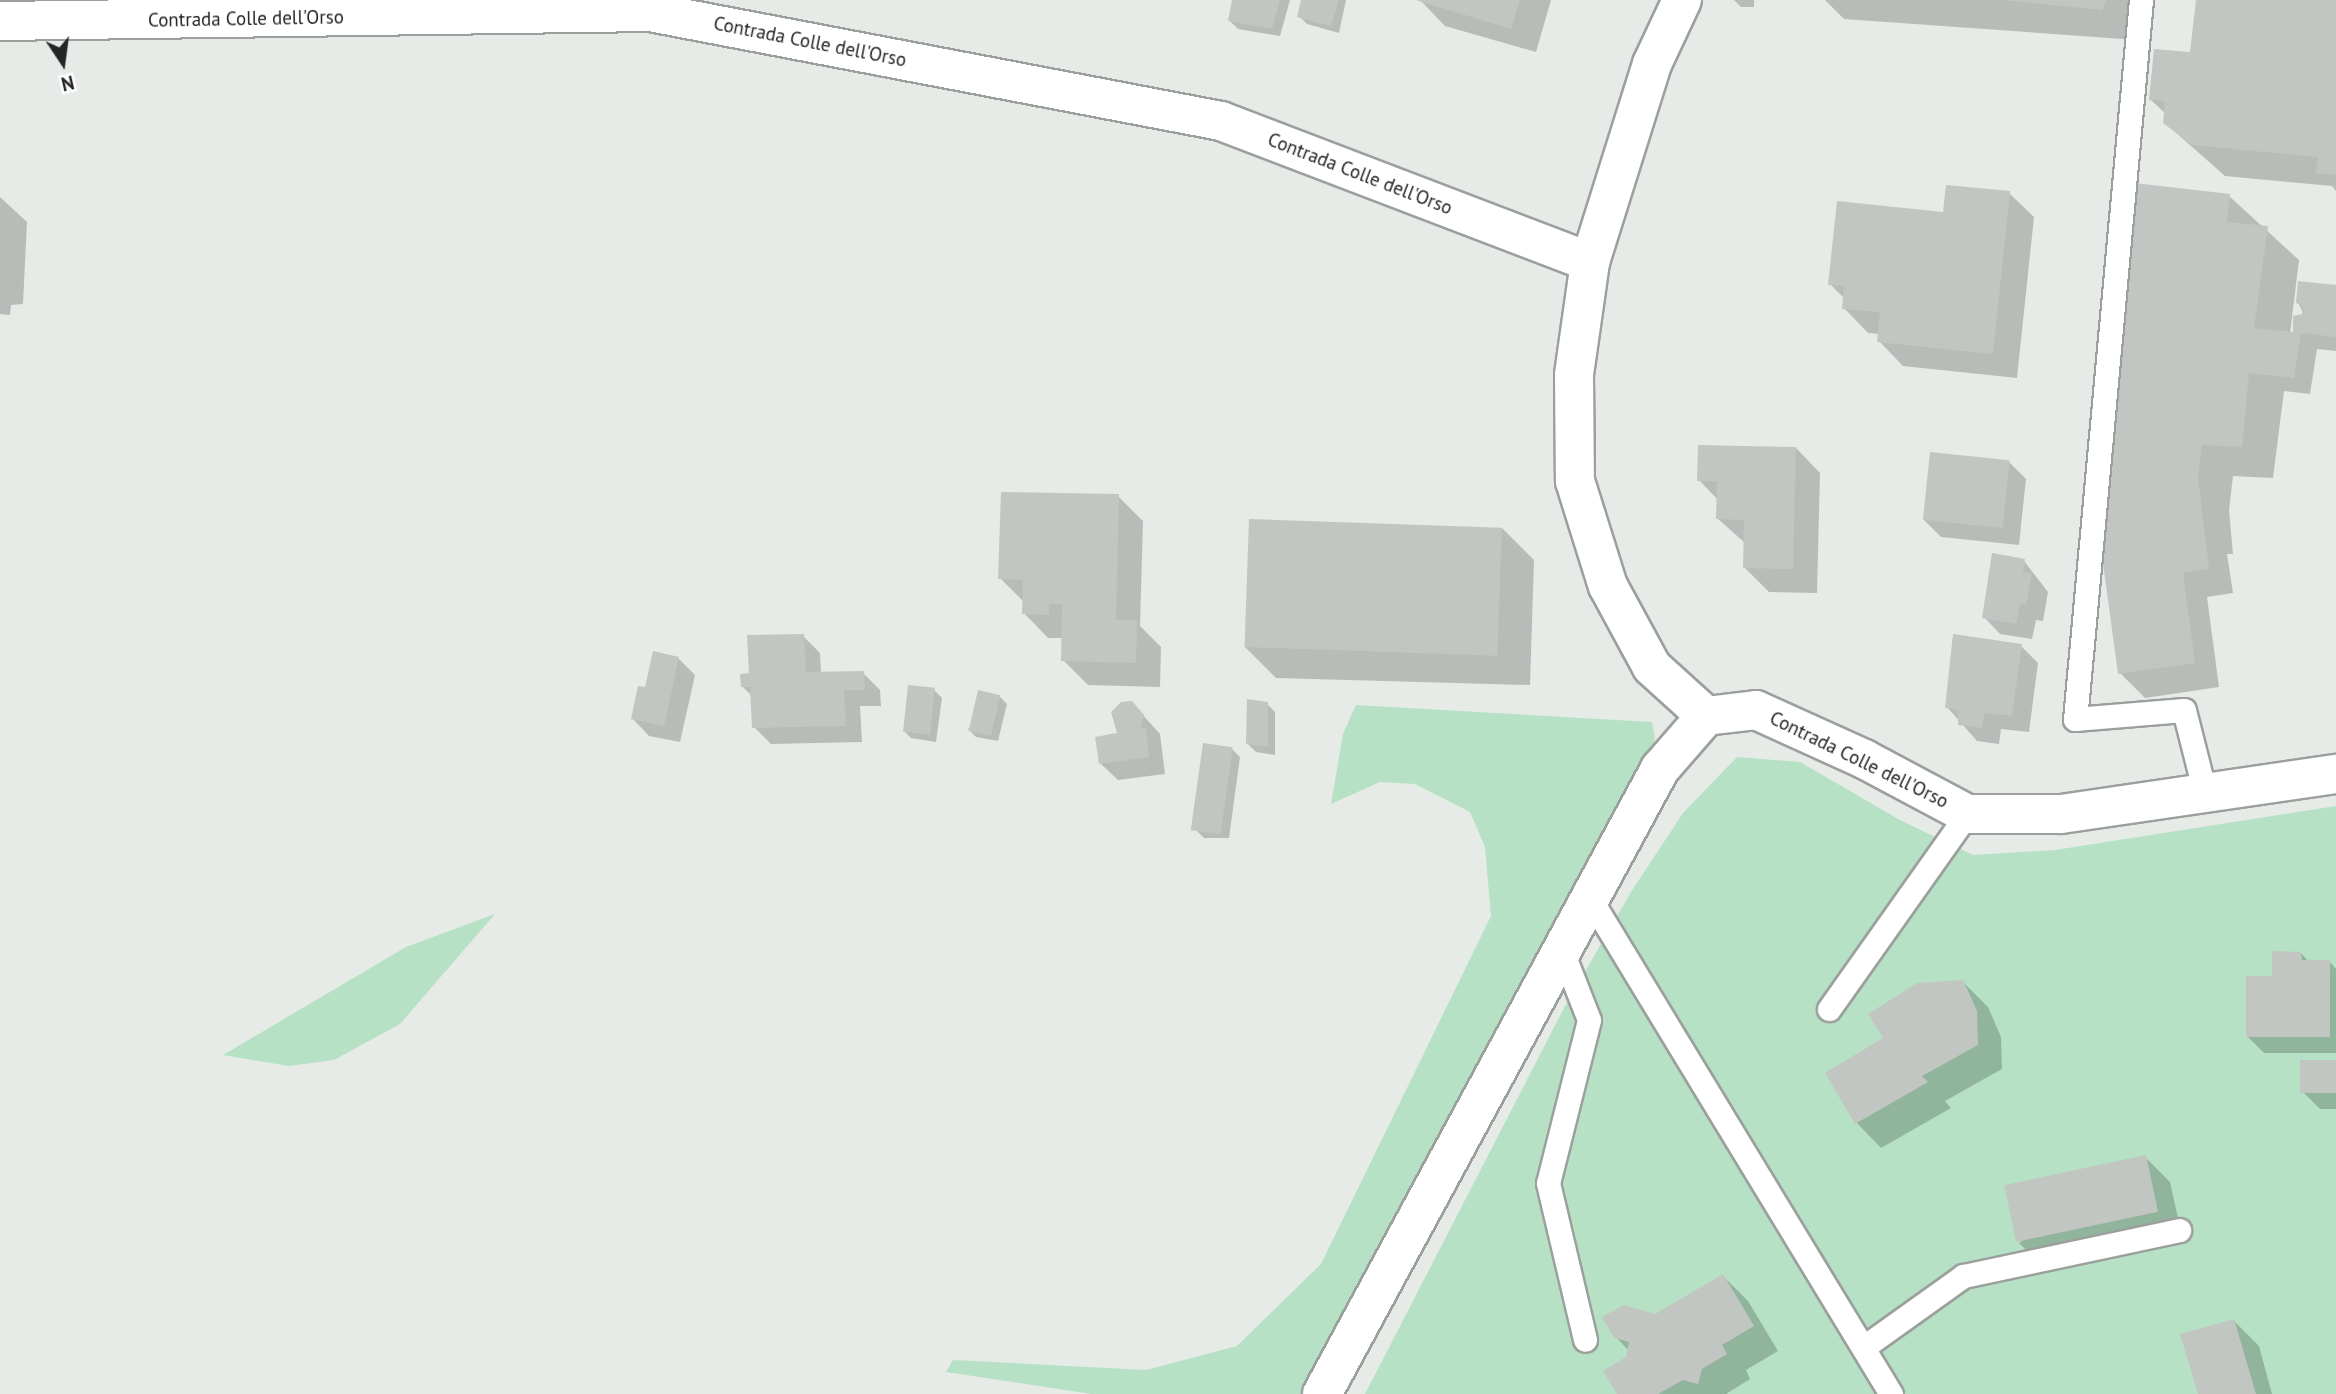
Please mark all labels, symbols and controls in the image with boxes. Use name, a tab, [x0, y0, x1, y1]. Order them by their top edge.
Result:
street label: Contrada Colle dell'Orso	[148, 6, 344, 32]
street label: Contrada Colle dell'Orso	[712, 12, 908, 72]
north arrow	[28, 28, 98, 98]
text: N	[59, 70, 77, 97]
street label: Contrada Colle dell'Orso	[1264, 128, 1456, 220]
street label: Contrada Colle dell'Orso	[1766, 707, 1952, 813]

